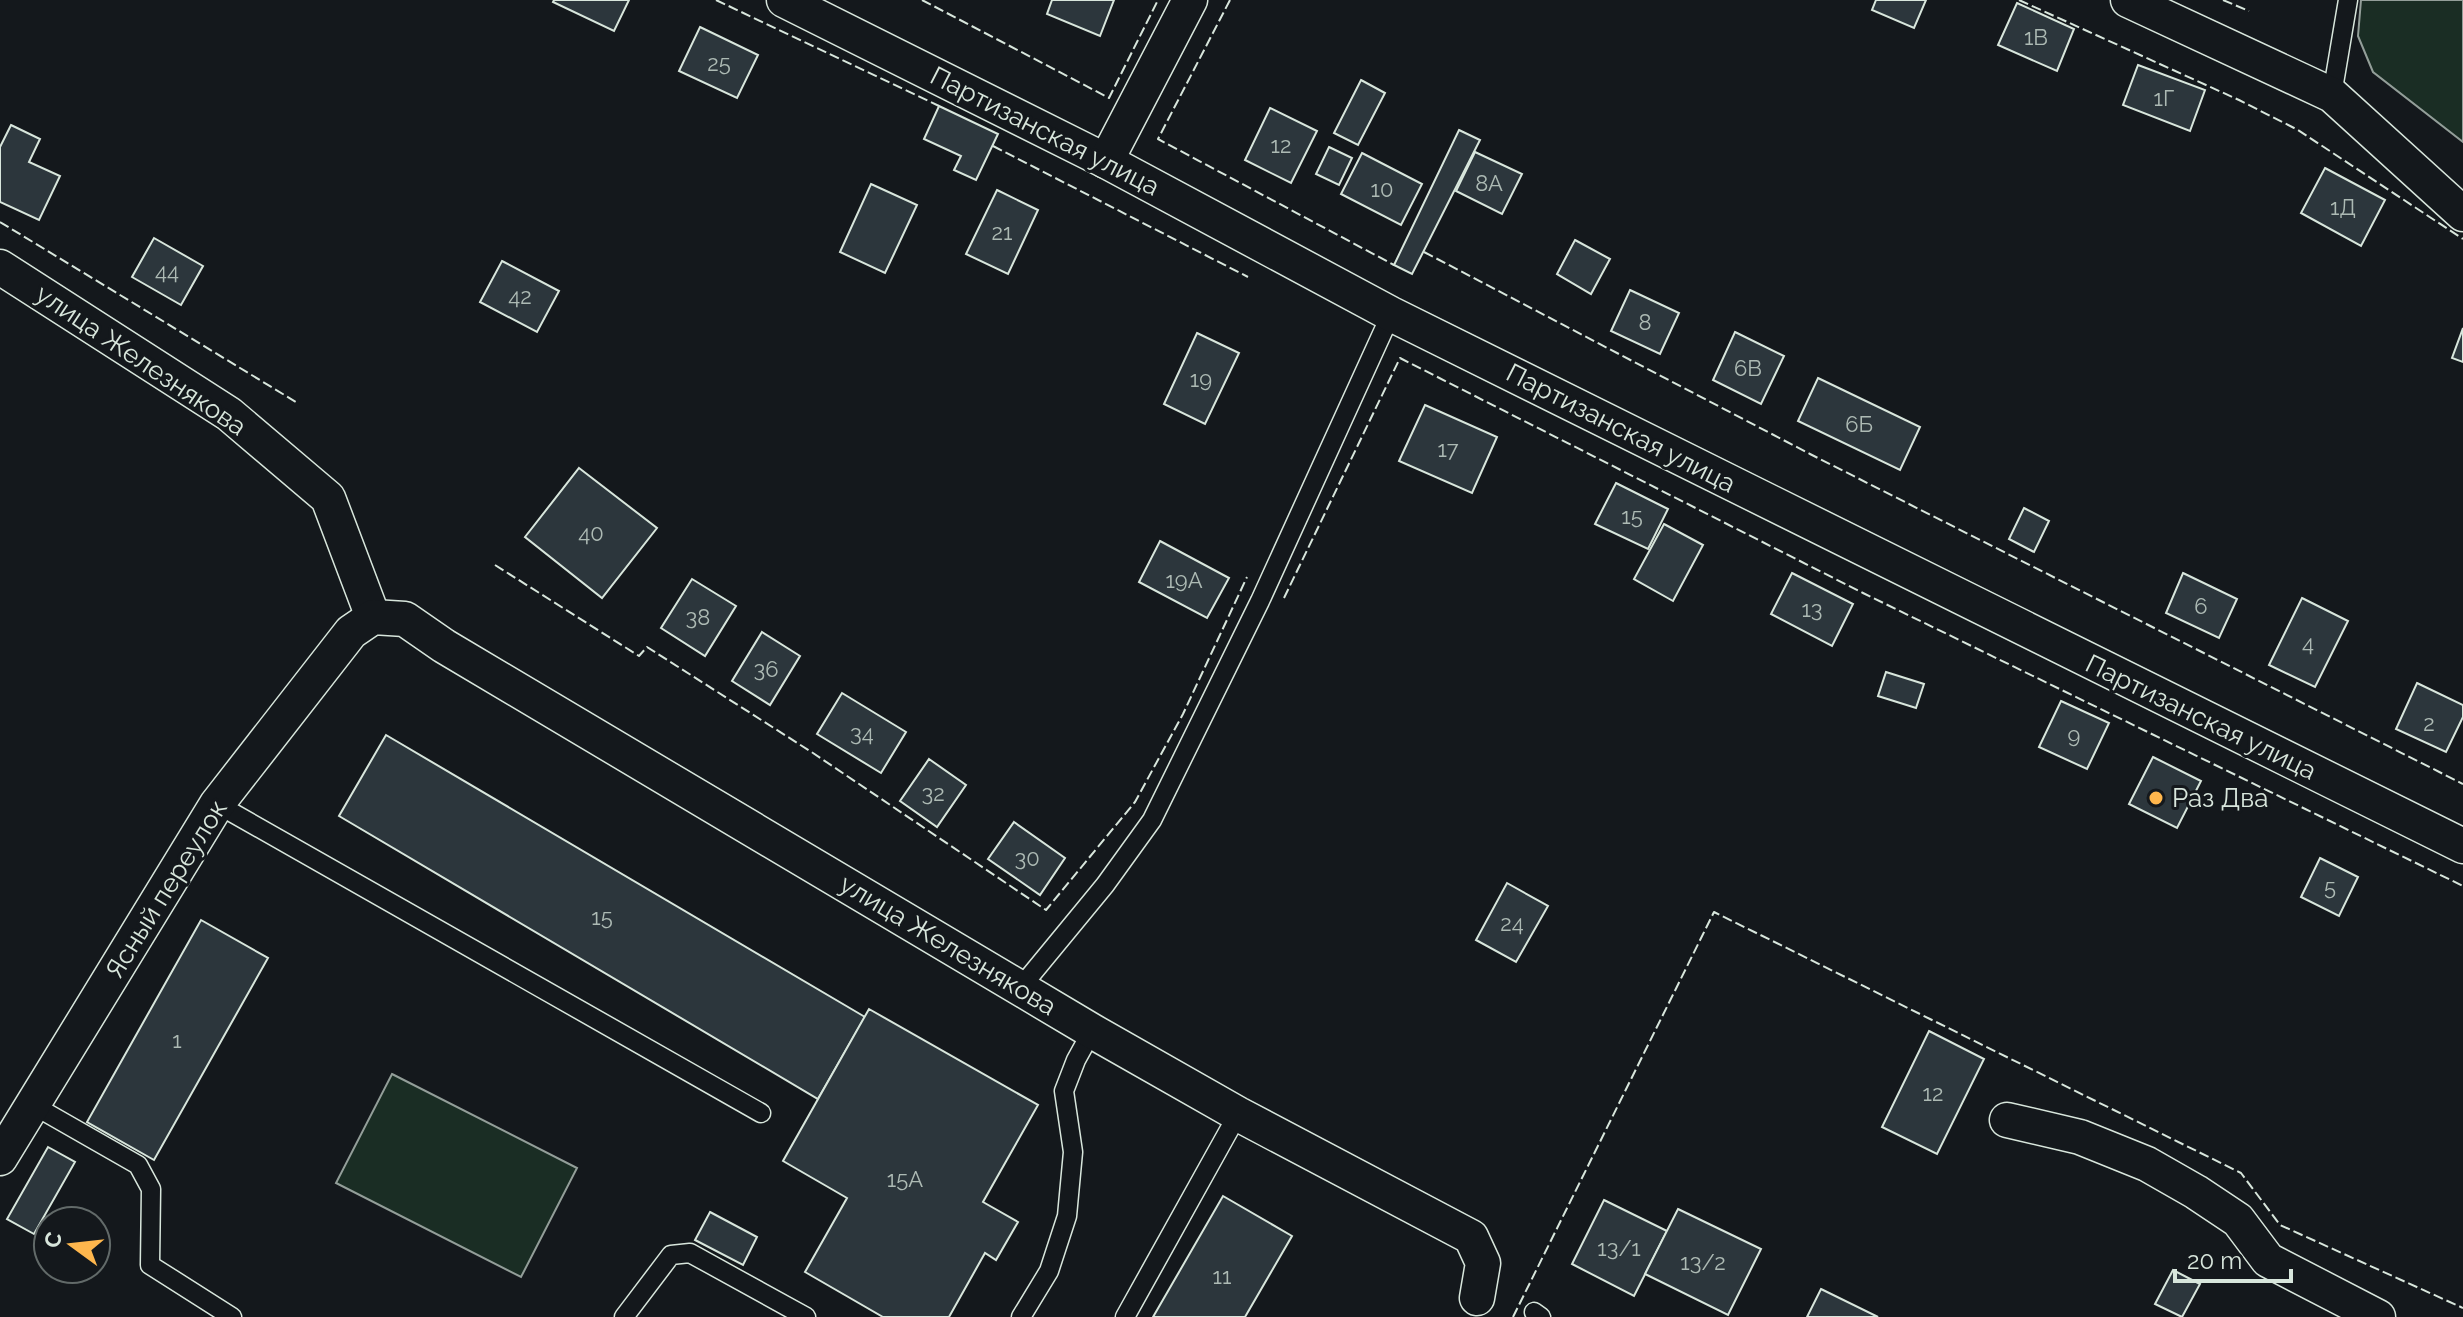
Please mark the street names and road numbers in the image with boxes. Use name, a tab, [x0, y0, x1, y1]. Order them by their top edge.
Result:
street label: Партизанская улица	[926, 60, 1164, 202]
street label: улица Железнякова	[30, 278, 252, 442]
street label: Партизанская улица	[1502, 357, 1740, 499]
street label: Партизанская улица	[2081, 648, 2321, 786]
street label: Ясный переулок	[99, 794, 233, 984]
street label: улица Железнякова	[834, 868, 1062, 1022]

